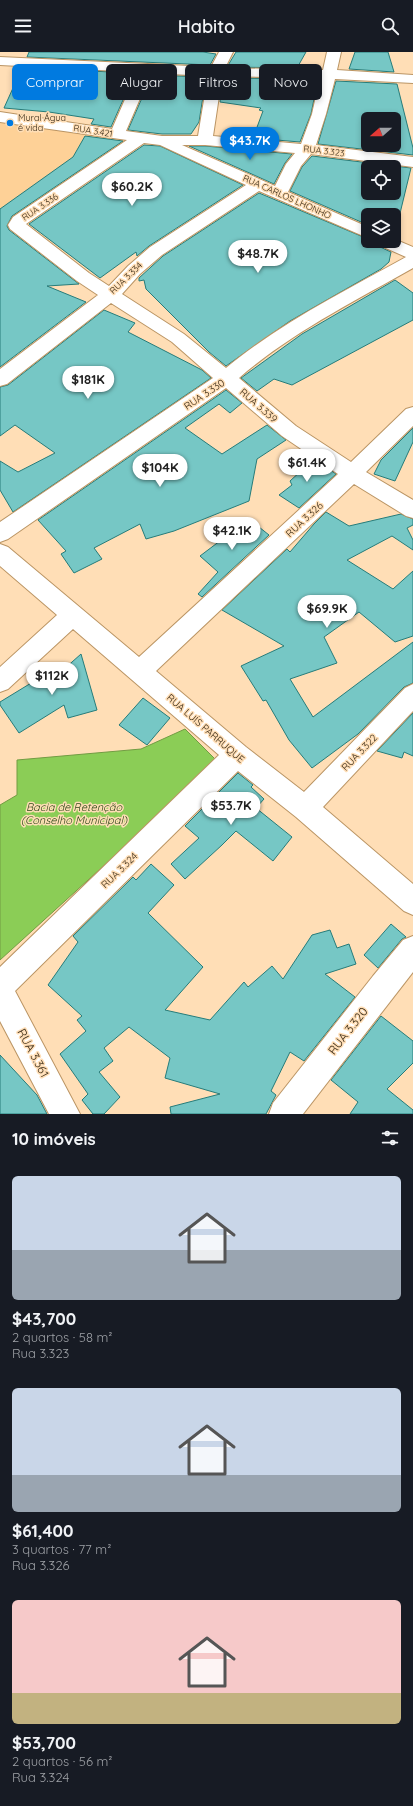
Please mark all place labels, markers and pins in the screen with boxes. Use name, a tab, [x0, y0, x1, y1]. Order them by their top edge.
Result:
place label: Mural Água é vida	[18, 112, 66, 133]
marker: Mural Água é vida	[5, 118, 15, 128]
pin: $43.7K	[217, 127, 283, 161]
pin: $60.2K	[99, 173, 165, 207]
pin: $48.7K	[225, 240, 291, 274]
pin: $181K	[60, 366, 116, 400]
pin: $61.4K	[274, 449, 340, 483]
pin: $104K	[132, 454, 188, 488]
pin: $42.1K	[199, 517, 265, 551]
pin: $69.9K	[294, 595, 360, 629]
pin: $112K	[24, 662, 80, 696]
pin: $53.7K	[198, 792, 264, 826]

